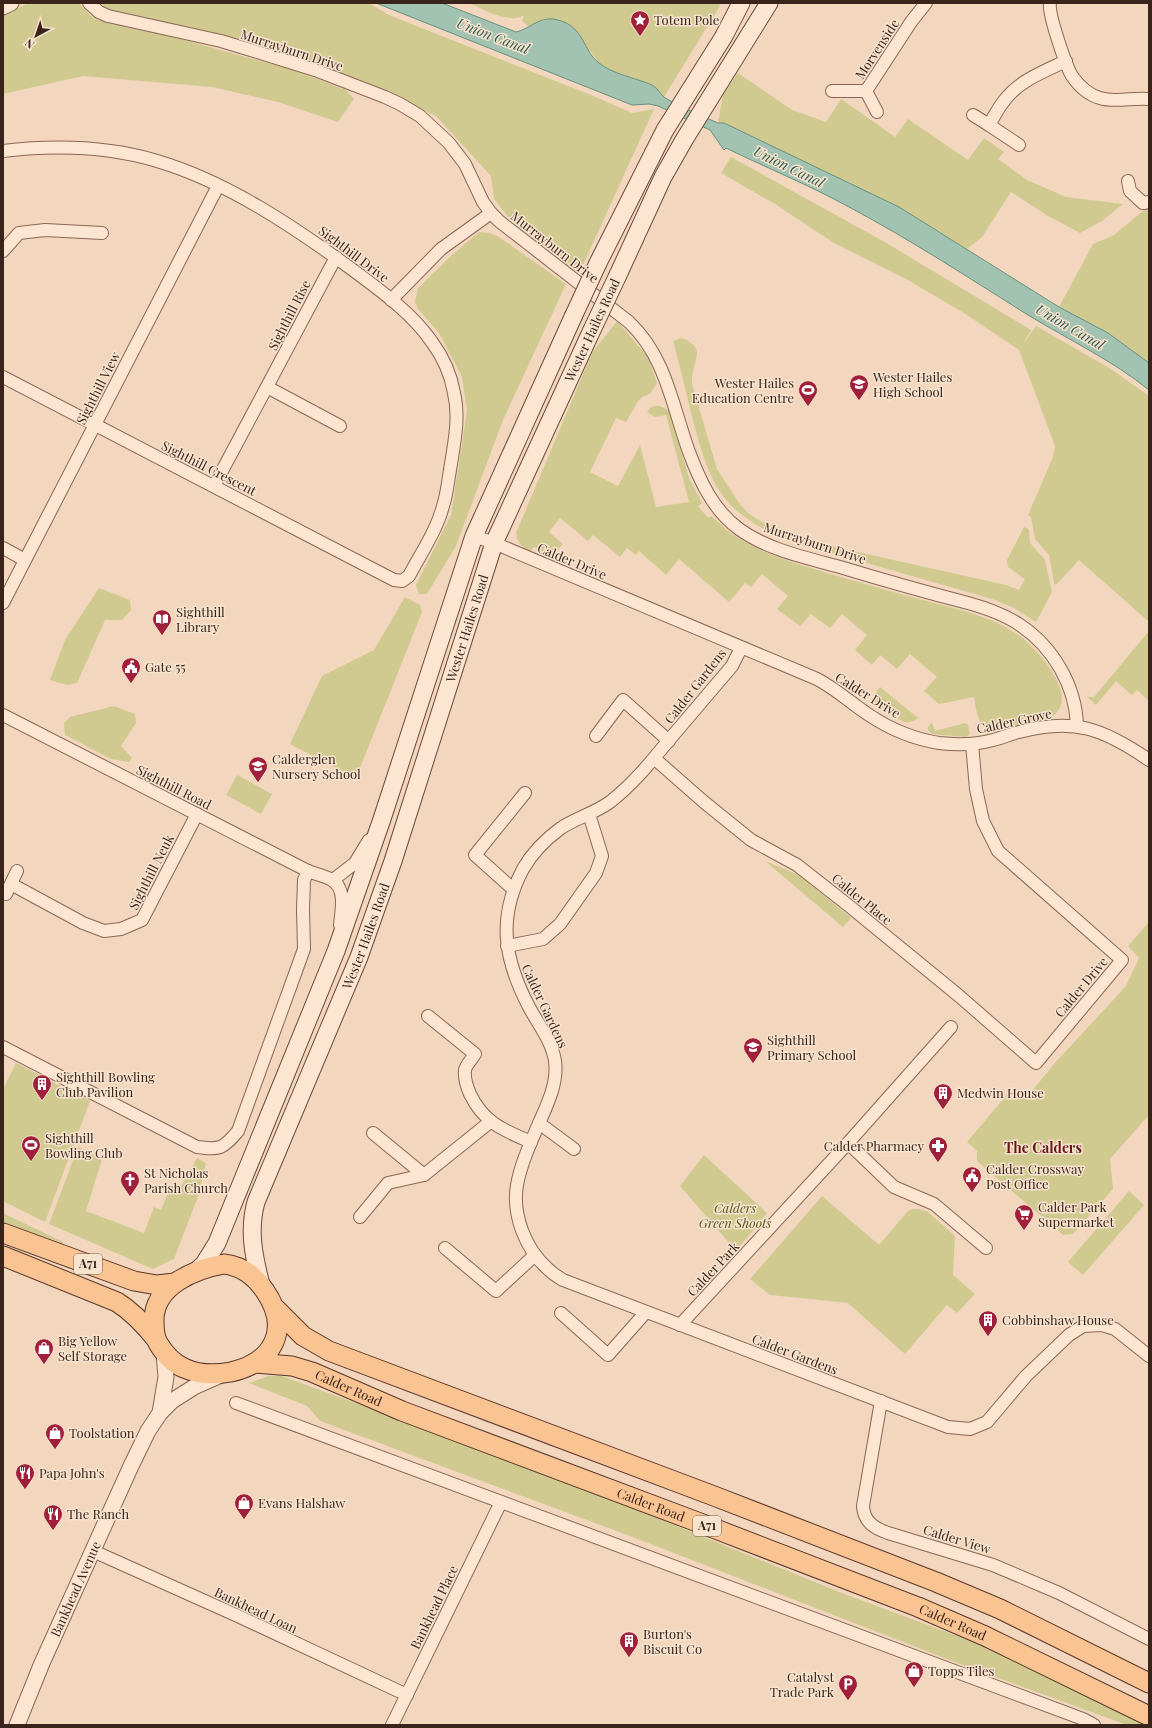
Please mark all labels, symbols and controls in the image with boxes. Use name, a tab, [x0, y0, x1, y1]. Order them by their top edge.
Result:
place icon: Totem Pole	[629, 9, 651, 37]
place label: Totem Pole	[654, 11, 720, 28]
water label: Union Canal	[454, 13, 533, 58]
street label: Morvenside	[851, 15, 903, 82]
north arrow	[16, 16, 56, 56]
street label: Murrayburn Drive	[239, 25, 346, 74]
text: N	[21, 36, 37, 52]
water label: Union Canal	[751, 141, 829, 192]
street label: Murrayburn Drive	[508, 207, 603, 286]
street label: Sighthill Drive	[316, 222, 393, 286]
street label: Wester Hailes Road	[560, 275, 623, 385]
street label: Sighthill Rise	[264, 276, 314, 353]
water label: Union Canal	[1032, 299, 1109, 354]
street label: Sighthill View	[72, 348, 123, 427]
place label: Wester Hailes High School	[872, 368, 952, 400]
school or university icon: Wester Hailes High School	[848, 373, 870, 401]
place label: Wester Hailes Education Centre	[692, 374, 794, 406]
sports icon: Wester Hailes Education Centre	[797, 379, 819, 407]
street label: Sighthill Crescent	[159, 436, 260, 499]
street label: Murrayburn Drive	[762, 518, 869, 567]
street label: Calder Drive	[535, 538, 610, 583]
street label: Wester Hailes Road	[441, 572, 492, 685]
place label: Sighthill Library	[176, 603, 225, 635]
library icon: Sighthill Library	[151, 608, 173, 636]
street label: Calder Gardens	[660, 645, 729, 727]
public building icon: Gate 55	[120, 656, 142, 684]
place label: Gate 55	[145, 658, 186, 675]
street label: Calder Drive	[833, 668, 904, 722]
street label: Calder Grove	[975, 704, 1053, 737]
place label: Calderglen Nursery School	[272, 750, 361, 782]
school or university icon: Calderglen Nursery School	[247, 755, 269, 783]
street label: Sighthill Road	[134, 760, 215, 813]
street label: Sighthill Neuk	[124, 830, 177, 912]
street label: Calder Place	[829, 869, 896, 928]
street label: Wester Hailes Road	[337, 880, 393, 992]
street label: Calder Drive	[1050, 953, 1111, 1020]
street label: Calder Gardens	[519, 961, 572, 1051]
place label: Sighthill Primary School	[767, 1031, 857, 1063]
school or university icon: Sighthill Primary School	[742, 1036, 764, 1064]
place label: Sighthill Bowling Club Pavilion	[56, 1068, 155, 1100]
building icon: Sighthill Bowling Club Pavilion	[31, 1073, 53, 1101]
building icon: Medwin House	[932, 1082, 954, 1110]
place label: Medwin House	[957, 1084, 1044, 1101]
place label: Sighthill Bowling Club	[45, 1129, 123, 1161]
sports icon: Sighthill Bowling Club	[20, 1134, 42, 1162]
pharmacy icon: Calder Pharmacy	[927, 1135, 949, 1163]
place label: Calder Pharmacy	[824, 1137, 924, 1154]
district label: The Calders	[1004, 1138, 1082, 1157]
place label: Calder Crossway Post Office	[986, 1160, 1084, 1192]
place label: St Nicholas Parish Church	[144, 1164, 228, 1196]
public building icon: Calder Crossway Post Office	[961, 1165, 983, 1193]
church icon: St Nicholas Parish Church	[119, 1169, 141, 1197]
place label: Calder Park Supermarket	[1038, 1198, 1114, 1230]
park label: Calders Green Shoots	[699, 1199, 771, 1231]
supermarket icon: Calder Park Supermarket	[1013, 1203, 1035, 1231]
street label: Calder Park	[683, 1237, 743, 1300]
road number: A71	[74, 1254, 102, 1274]
building icon: Cobbinshaw House	[977, 1309, 999, 1337]
place label: Cobbinshaw House	[1002, 1311, 1114, 1328]
street label: Calder Gardens	[750, 1329, 841, 1378]
place label: Big Yellow Self Storage	[58, 1332, 128, 1364]
shop icon: Big Yellow Self Storage	[33, 1337, 55, 1365]
street label: Calder Road	[313, 1365, 386, 1410]
shop icon: Toolstation	[44, 1422, 66, 1450]
place label: Toolstation	[69, 1424, 135, 1441]
restaurant icon: Papa John's	[14, 1462, 36, 1490]
place label: Papa John's	[39, 1464, 105, 1481]
street label: Calder Road	[615, 1484, 688, 1525]
shop icon: Evans Halshaw	[233, 1492, 255, 1520]
place label: Evans Halshaw	[258, 1494, 345, 1511]
restaurant icon: The Ranch	[42, 1503, 64, 1531]
place label: The Ranch	[67, 1505, 129, 1522]
road number: A71	[693, 1516, 721, 1536]
street label: Calder View	[921, 1520, 993, 1557]
street label: Bankhead Avenue	[46, 1538, 104, 1639]
street label: Bankhead Place	[406, 1562, 461, 1651]
street label: Bankhead Loan	[212, 1583, 301, 1636]
street label: Calder Road	[917, 1600, 990, 1644]
place label: Burton's Biscuit Co	[643, 1625, 702, 1657]
building icon: Burton's Biscuit Co	[618, 1630, 640, 1658]
shop icon: Topps Tiles	[903, 1660, 925, 1688]
place label: Topps Tiles	[928, 1662, 995, 1679]
place label: Catalyst Trade Park	[770, 1668, 835, 1700]
parking icon: Catalyst Trade Park	[837, 1673, 859, 1701]

